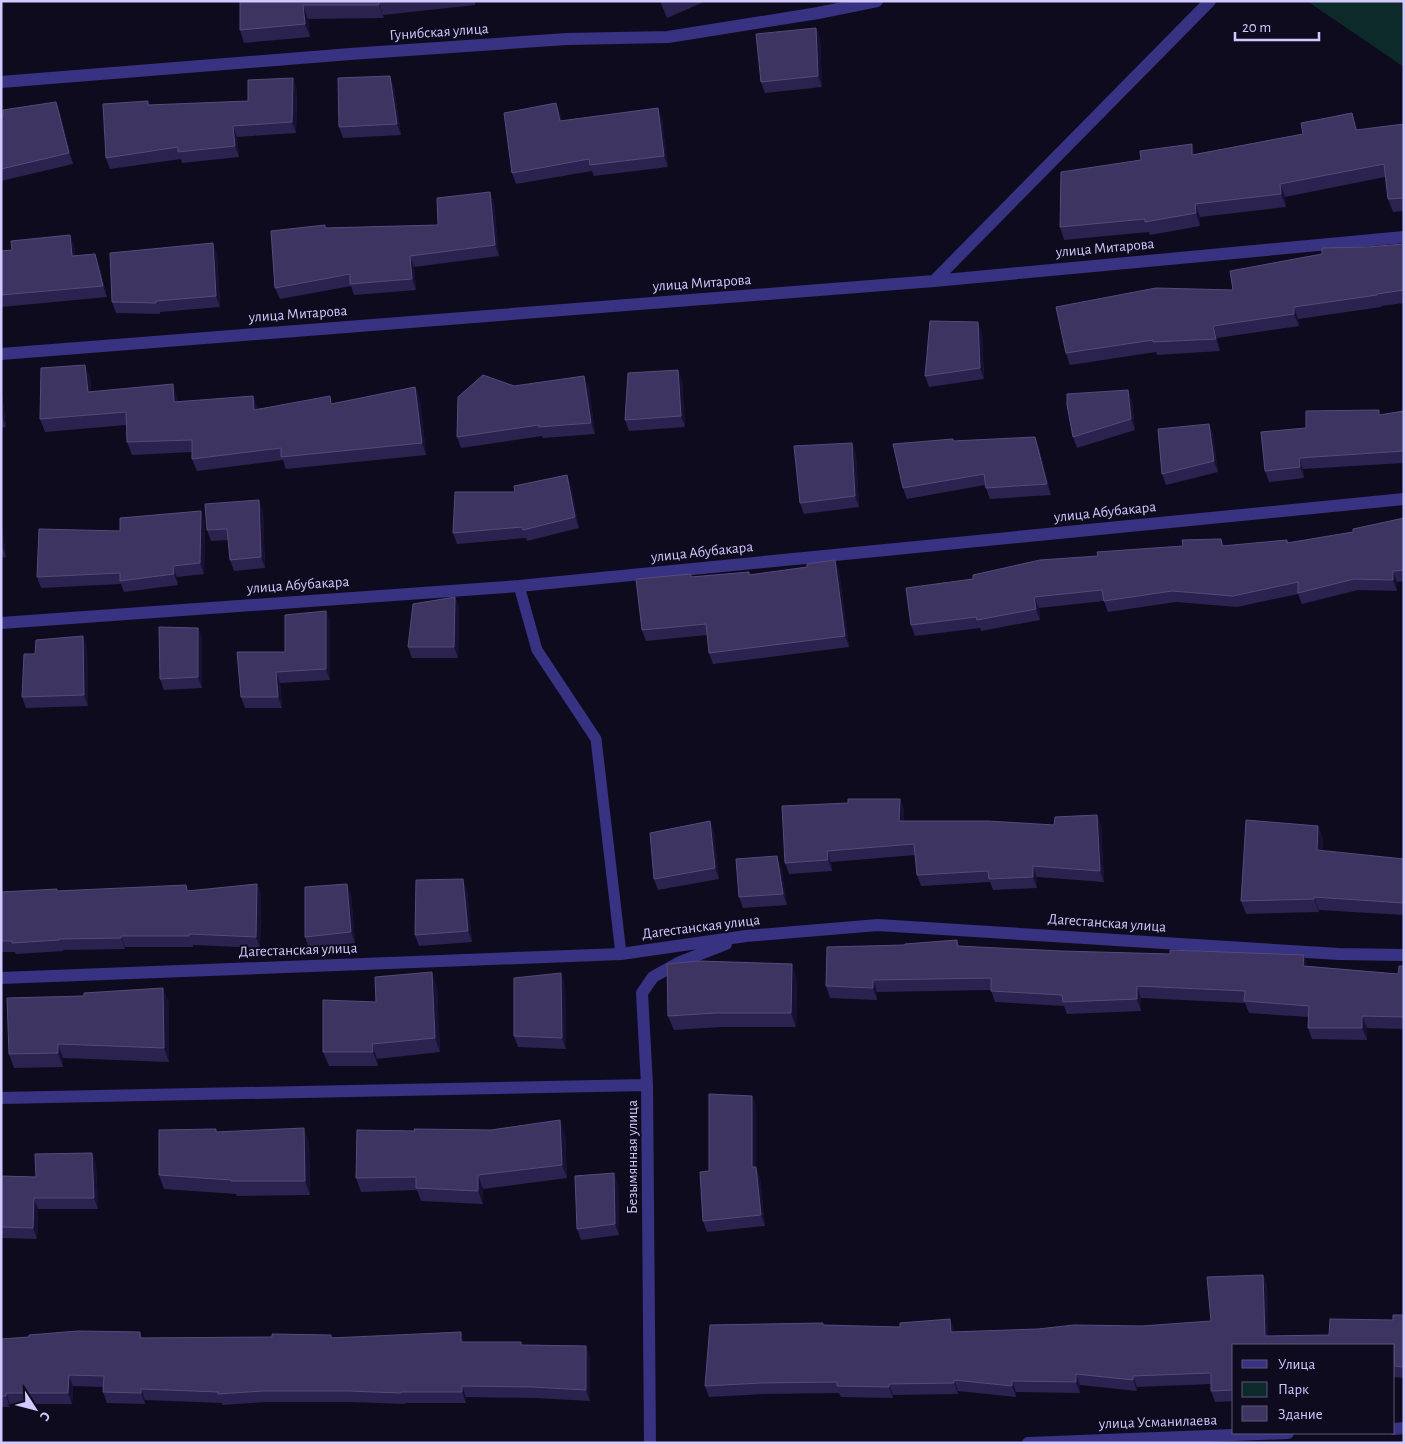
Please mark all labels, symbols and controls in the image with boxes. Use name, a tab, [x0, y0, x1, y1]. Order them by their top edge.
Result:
scale bar	[1235, 10, 1319, 42]
text: 20 m	[1242, 20, 1271, 35]
street label: Гунибская улица	[389, 21, 489, 43]
street label: улица Митарова	[1054, 236, 1155, 260]
street label: улица Митарова	[651, 272, 752, 294]
street label: улица Митарова	[247, 303, 348, 325]
street label: улица Абубакара	[1052, 499, 1157, 525]
street label: улица Абубакара	[649, 539, 754, 565]
street label: улица Абубакара	[245, 574, 350, 596]
street label: Дагестанская улица	[1047, 911, 1167, 935]
street label: Дагестанская улица	[641, 912, 761, 942]
street label: Дагестанская улица	[238, 940, 358, 960]
street label: Безымянная улица	[625, 1100, 640, 1214]
legend	[1232, 1344, 1395, 1434]
text: Улица	[1278, 1357, 1315, 1372]
text: Парк	[1278, 1382, 1309, 1397]
north arrow	[10, 1384, 60, 1434]
text: Здание	[1278, 1407, 1323, 1422]
text: С	[37, 1409, 53, 1424]
street label: улица Усманилаева	[1098, 1412, 1217, 1432]

